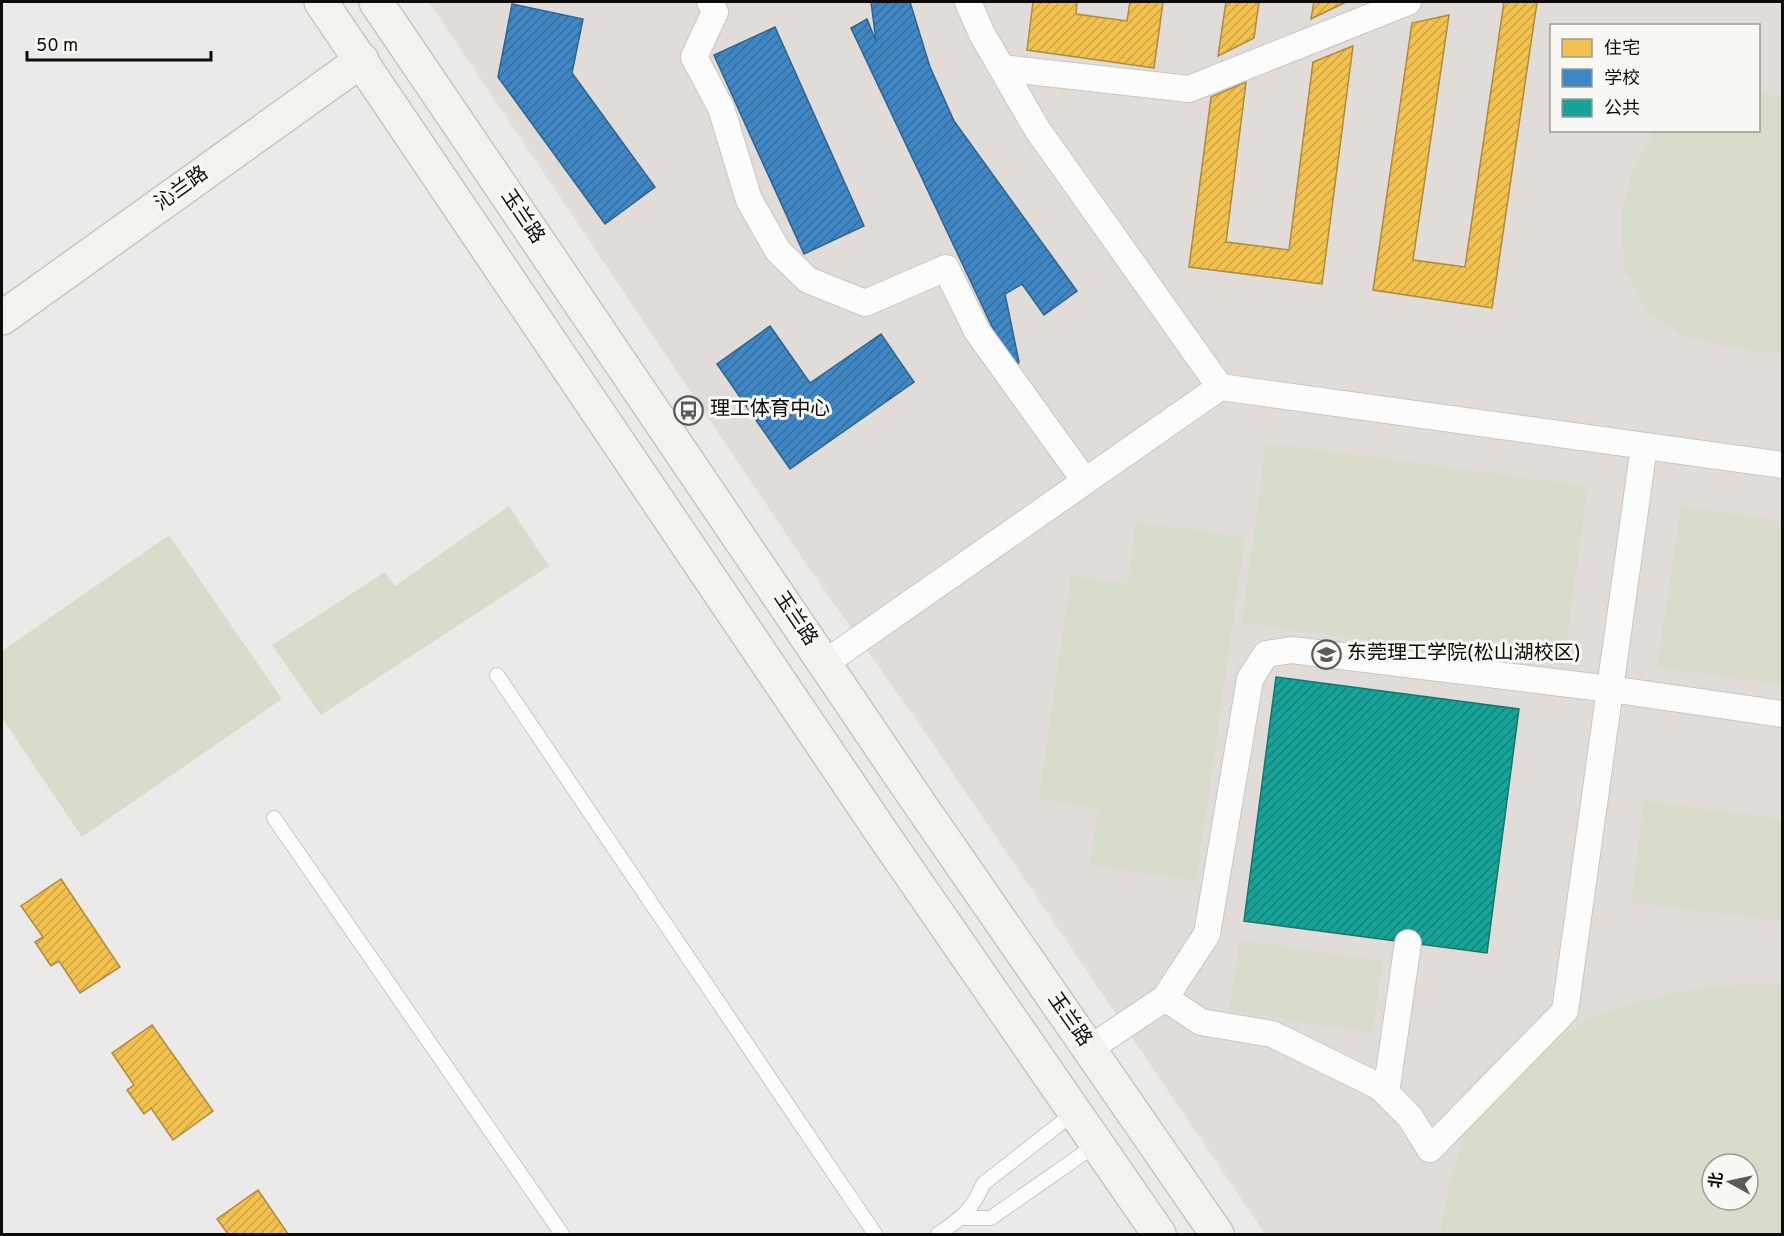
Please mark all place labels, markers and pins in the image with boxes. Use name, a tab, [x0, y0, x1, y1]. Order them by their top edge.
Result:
bus stop icon: 理工体育中心	[673, 394, 705, 426]
place label: 理工体育中心	[710, 397, 830, 423]
school or university icon: 东莞理工学院(松山湖校区)	[1310, 638, 1342, 670]
place label: 东莞理工学院(松山湖校区)	[1347, 641, 1581, 667]

